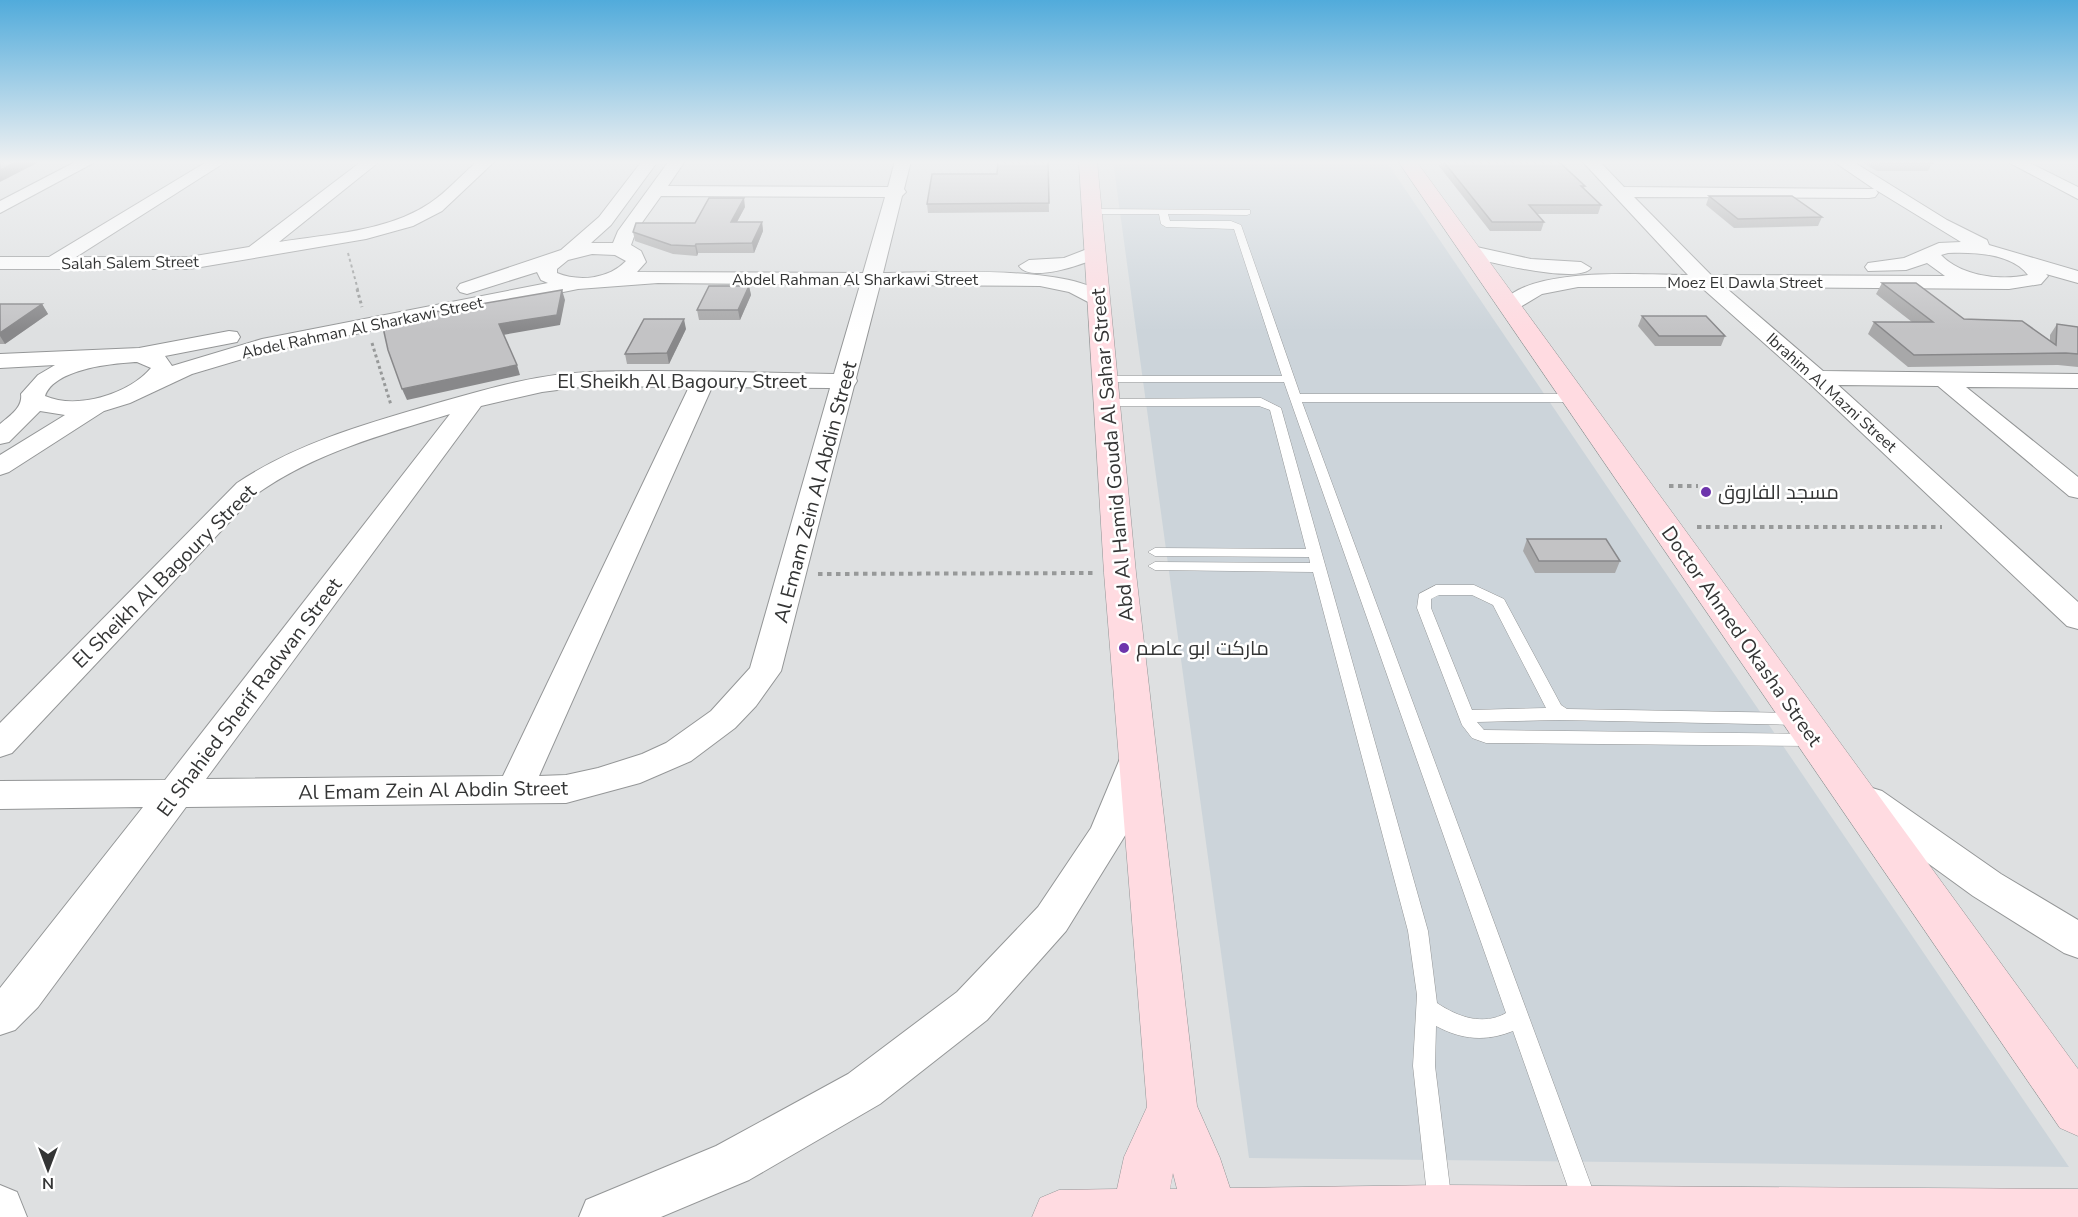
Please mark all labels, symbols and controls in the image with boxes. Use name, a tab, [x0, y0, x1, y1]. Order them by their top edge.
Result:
street label: Salah Salem Street	[61, 251, 199, 275]
street label: Abdel Rahman Al Sharkawi Street	[732, 269, 978, 291]
street label: Moez El Dawla Street	[1667, 272, 1823, 294]
street label: Abd Al Hamid Gouda Al Sahar Street	[1084, 286, 1141, 623]
street label: Abdel Rahman Al Sharkawi Street	[240, 292, 485, 364]
street label: Ibrahim Al Mazni Street	[1761, 328, 1902, 458]
street label: Al Emam Zein Al Abdin Street	[768, 357, 864, 626]
street label: El Sheikh Al Bagoury Street	[557, 368, 808, 395]
street label: El Sheikh Al Bagoury Street	[67, 478, 263, 674]
place label: مسجد الفاروق	[1718, 479, 1839, 506]
marker: مسجد الفاروق	[1699, 485, 1713, 499]
street label: Doctor Ahmed Okasha Street	[1655, 521, 1829, 753]
street label: El Shahied Sherif Radwan Street	[151, 572, 349, 822]
place label: ماركت ابو عاصم	[1136, 635, 1269, 662]
marker: ماركت ابو عاصم	[1117, 641, 1131, 655]
street label: Al Emam Zein Al Abdin Street	[298, 775, 569, 806]
north arrow	[18, 1139, 78, 1199]
text: N	[42, 1172, 54, 1194]

